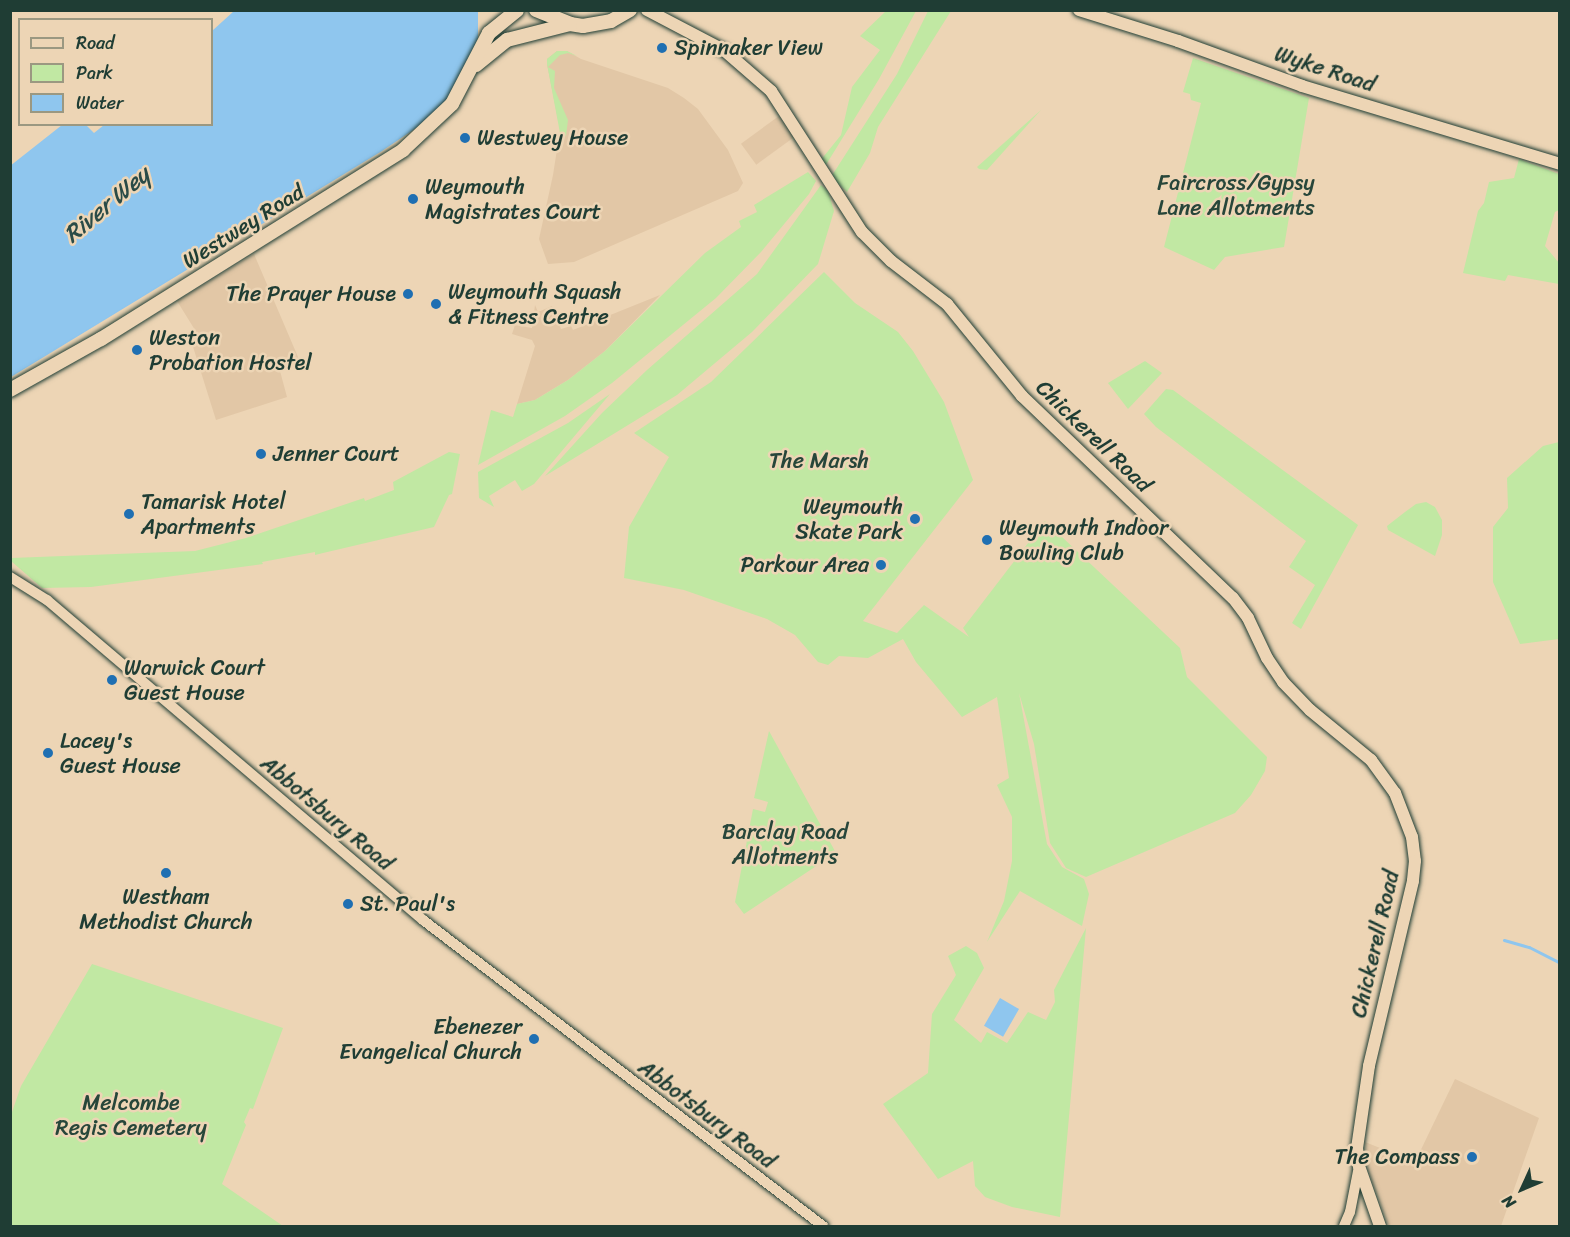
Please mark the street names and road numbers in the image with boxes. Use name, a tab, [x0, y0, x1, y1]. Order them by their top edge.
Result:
street label: Wyke Road	[1271, 40, 1379, 98]
street label: Westwey Road	[177, 178, 309, 274]
street label: Chickerell Road	[1031, 374, 1157, 498]
street label: Abbotsbury Road	[255, 750, 399, 876]
street label: Chickerell Road	[1345, 868, 1405, 1020]
street label: Abbotsbury Road	[633, 1054, 781, 1174]

